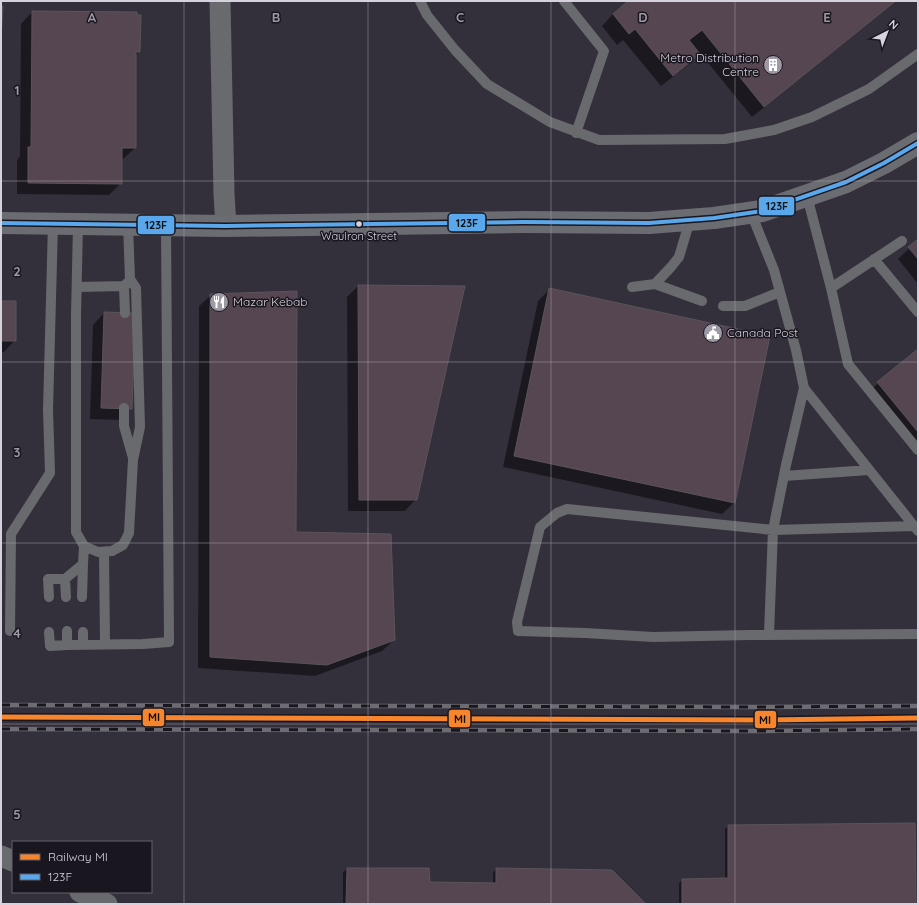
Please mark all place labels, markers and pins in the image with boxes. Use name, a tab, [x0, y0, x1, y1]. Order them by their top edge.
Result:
place label: Metro Distribution Centre	[660, 50, 759, 79]
building icon: Metro Distribution Centre	[762, 54, 784, 76]
marker: Waulron Street	[354, 219, 364, 229]
place label: Waulron Street	[321, 229, 397, 243]
restaurant icon: Mazar Kebab	[208, 291, 230, 313]
place label: Mazar Kebab	[233, 294, 308, 309]
public building icon: Canada Post	[702, 322, 724, 344]
place label: Canada Post	[727, 325, 798, 340]

